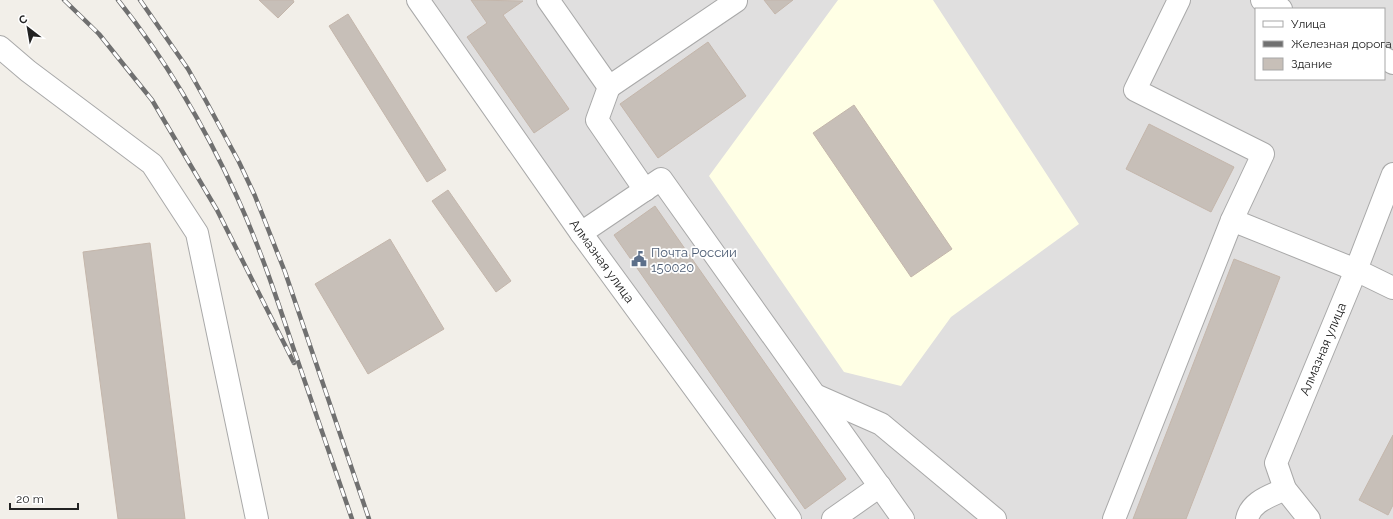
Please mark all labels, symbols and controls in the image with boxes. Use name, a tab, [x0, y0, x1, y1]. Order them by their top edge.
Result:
north arrow	[8, 8, 48, 48]
legend	[1255, 8, 1385, 80]
text: С	[17, 12, 30, 27]
text: Улица	[1291, 17, 1326, 31]
text: Железная дорога	[1291, 37, 1392, 51]
text: Здание	[1291, 57, 1332, 71]
street label: Алмазная улица	[567, 216, 637, 306]
place label: Почта России 150020	[651, 245, 737, 275]
public building icon: Почта России 150020	[630, 250, 648, 268]
street label: Алмазная улица	[1297, 300, 1349, 398]
scale bar	[10, 485, 78, 511]
text: 20 m	[16, 492, 44, 506]

